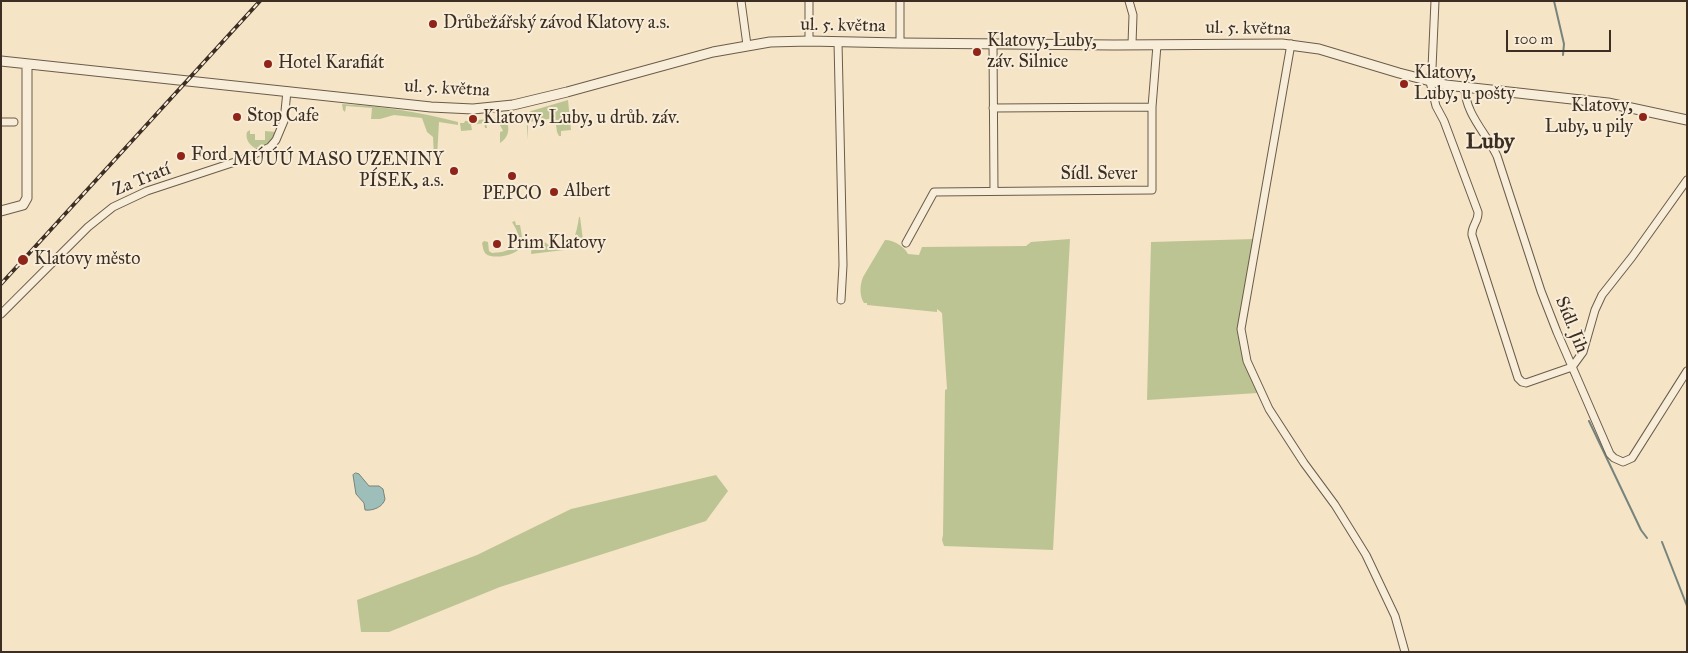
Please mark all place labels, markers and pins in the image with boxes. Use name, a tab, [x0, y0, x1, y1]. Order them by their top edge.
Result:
place label: Drůbežářský závod Klatovy a.s.	[443, 13, 670, 35]
marker: Drůbežářský závod Klatovy a.s.	[427, 18, 439, 30]
place label: Klatovy, Luby, záv. Silnice	[987, 31, 1097, 74]
marker: Klatovy, Luby, záv. Silnice	[971, 46, 983, 58]
place label: Hotel Karafiát	[278, 53, 384, 75]
marker: Hotel Karafiát	[262, 58, 274, 70]
place label: Klatovy, Luby, u pošty	[1414, 63, 1515, 106]
marker: Klatovy, Luby, u pošty	[1398, 78, 1410, 90]
place label: Klatovy, Luby, u pily	[1545, 96, 1633, 138]
place label: Stop Cafe	[247, 106, 319, 128]
place label: Klatovy, Luby, u drůb. záv.	[483, 108, 679, 130]
marker: Stop Cafe	[231, 111, 243, 123]
marker: Klatovy, Luby, u pily	[1637, 111, 1649, 123]
marker: Klatovy, Luby, u drůb. záv.	[467, 113, 479, 125]
place label: Ford	[191, 145, 227, 167]
marker: Ford	[175, 150, 187, 162]
place label: MÚÚÚ MASO UZENINY PÍSEK, a.s.	[232, 150, 444, 192]
marker: MÚÚÚ MASO UZENINY PÍSEK, a.s.	[448, 165, 460, 177]
marker: PEPCO	[506, 170, 518, 182]
place label: Albert	[564, 181, 610, 203]
place label: PEPCO	[482, 184, 542, 206]
marker: Albert	[548, 186, 560, 198]
place label: Prim Klatovy	[507, 233, 606, 255]
marker: Prim Klatovy	[491, 238, 503, 250]
place label: Klatovy město	[34, 249, 140, 271]
marker: Klatovy město	[16, 253, 30, 267]

